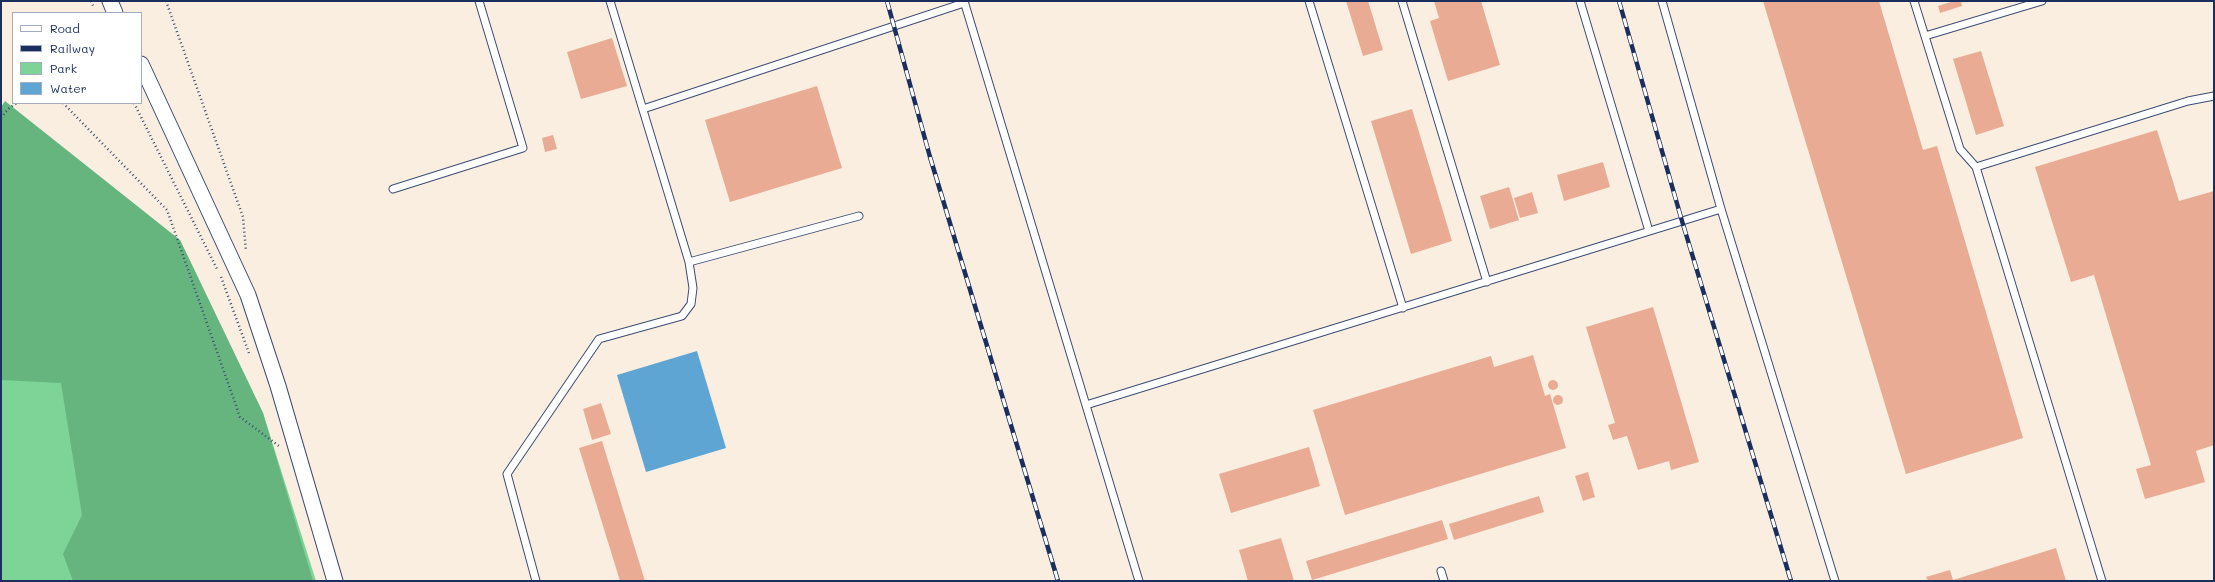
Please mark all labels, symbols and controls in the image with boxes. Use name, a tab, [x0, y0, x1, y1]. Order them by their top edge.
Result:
legend	[12, 12, 142, 104]
text: Road	[50, 20, 80, 36]
text: Railway	[50, 40, 95, 56]
text: Park	[50, 60, 77, 76]
text: Water	[50, 80, 87, 96]

